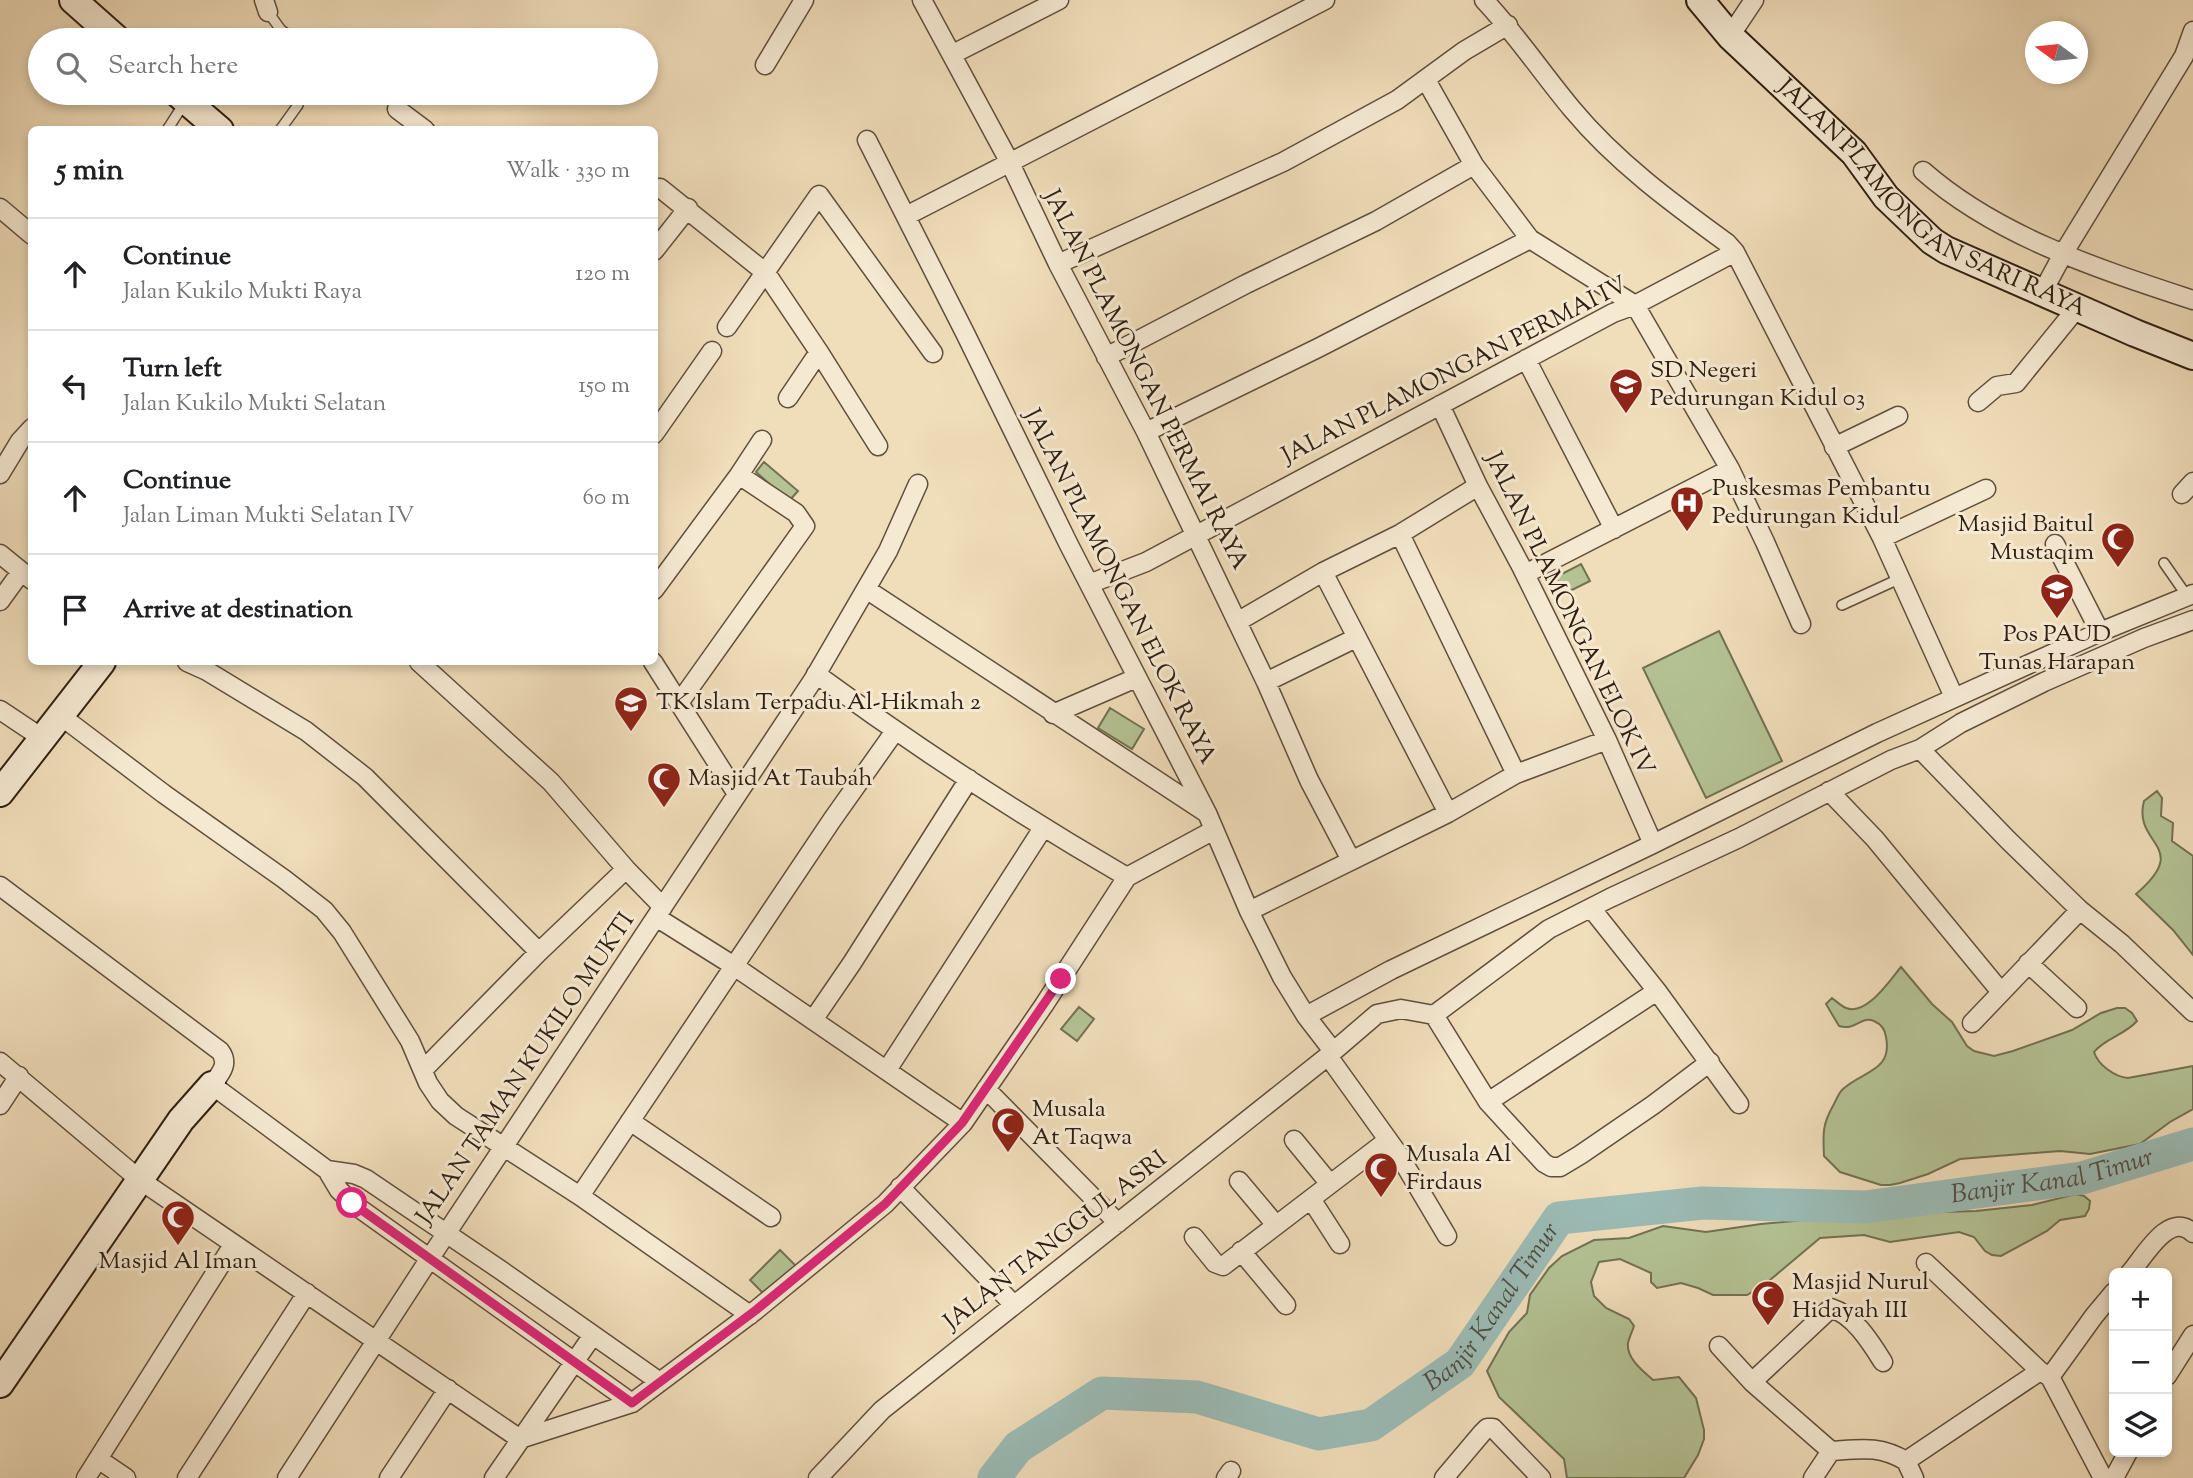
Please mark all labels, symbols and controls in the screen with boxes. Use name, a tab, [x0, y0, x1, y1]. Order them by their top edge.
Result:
north arrow	[2025, 21, 2088, 84]
search box	[28, 28, 658, 105]
icon: search	[52, 48, 90, 86]
text: Search here	[108, 48, 238, 85]
street label: JALAN PLAMONGAN SARI RAYA	[1768, 70, 2092, 327]
text: 5 min	[56, 150, 124, 193]
text: Walk · 330 m	[506, 155, 630, 188]
street label: JALAN PLAMONGAN PERMAI RAYA	[1033, 182, 1256, 576]
text: Continue	[123, 239, 231, 276]
icon: ahead	[56, 255, 94, 293]
text: 120 m	[575, 258, 630, 291]
street label: JALAN PLAMONGAN PERMAI IV	[1275, 269, 1634, 474]
text: Jalan Kukilo Mukti Raya	[123, 276, 362, 309]
text: Turn left	[123, 351, 222, 388]
place label: SD Negeri Pedurungan Kidul 03	[1650, 354, 1865, 416]
school or university icon: SD Negeri Pedurungan Kidul 03	[1607, 366, 1645, 415]
icon: left	[56, 367, 94, 405]
text: 150 m	[578, 370, 630, 403]
text: Jalan Kukilo Mukti Selatan	[123, 388, 386, 421]
street label: JALAN PLAMONGAN ELOK RAYA	[1013, 402, 1224, 771]
street label: JALAN PLAMONGAN ELOK IV	[1475, 445, 1662, 781]
text: Continue	[123, 463, 231, 500]
place label: Puskesmas Pembantu Pedurungan Kidul	[1712, 472, 1931, 534]
icon: ahead	[56, 479, 94, 517]
text: 60 m	[582, 482, 630, 515]
hospital icon: Puskesmas Pembantu Pedurungan Kidul	[1668, 484, 1706, 533]
text: Jalan Liman Mukti Selatan IV	[123, 500, 414, 533]
place label: Masjid Baitul Mustaqim	[1958, 508, 2094, 570]
mosque icon: Masjid Baitul Mustaqim	[2099, 520, 2137, 569]
school or university icon: Pos PAUD Tunas Harapan	[2038, 571, 2076, 620]
icon: arrive	[56, 591, 94, 629]
text: Arrive at destination	[123, 592, 353, 629]
place label: Pos PAUD Tunas Harapan	[1979, 618, 2135, 680]
school or university icon: TK Islam Terpadu Al-Hikmah 2	[612, 684, 650, 733]
place label: TK Islam Terpadu Al-Hikmah 2	[656, 686, 981, 720]
mosque icon: Masjid At Taubah	[645, 760, 683, 809]
place label: Masjid At Taubah	[688, 762, 873, 796]
street label: JALAN TAMAN KUKILO MUKTI	[407, 906, 644, 1233]
route end	[1045, 963, 1076, 994]
place label: Musala At Taqwa	[1032, 1093, 1132, 1155]
mosque icon: Musala At Taqwa	[989, 1105, 1027, 1154]
place label: Musala Al Firdaus	[1406, 1138, 1511, 1200]
water label: Banjir Kanal Timur	[1949, 1139, 2158, 1214]
street label: JALAN TANGGUL ASRI	[936, 1143, 1175, 1340]
mosque icon: Musala Al Firdaus	[1362, 1150, 1400, 1199]
route start	[336, 1187, 367, 1218]
mosque icon: Masjid Al Iman	[159, 1198, 197, 1247]
water label: Banjir Kanal Timur	[1417, 1215, 1569, 1401]
place label: Masjid Al Iman	[99, 1245, 257, 1279]
place label: Masjid Nurul Hidayah III	[1792, 1266, 1929, 1328]
map controls	[2109, 1268, 2172, 1457]
button: +	[2109, 1268, 2172, 1331]
mosque icon: Masjid Nurul Hidayah III	[1749, 1278, 1787, 1327]
button: −	[2109, 1331, 2172, 1394]
button: layers	[2109, 1394, 2172, 1457]

